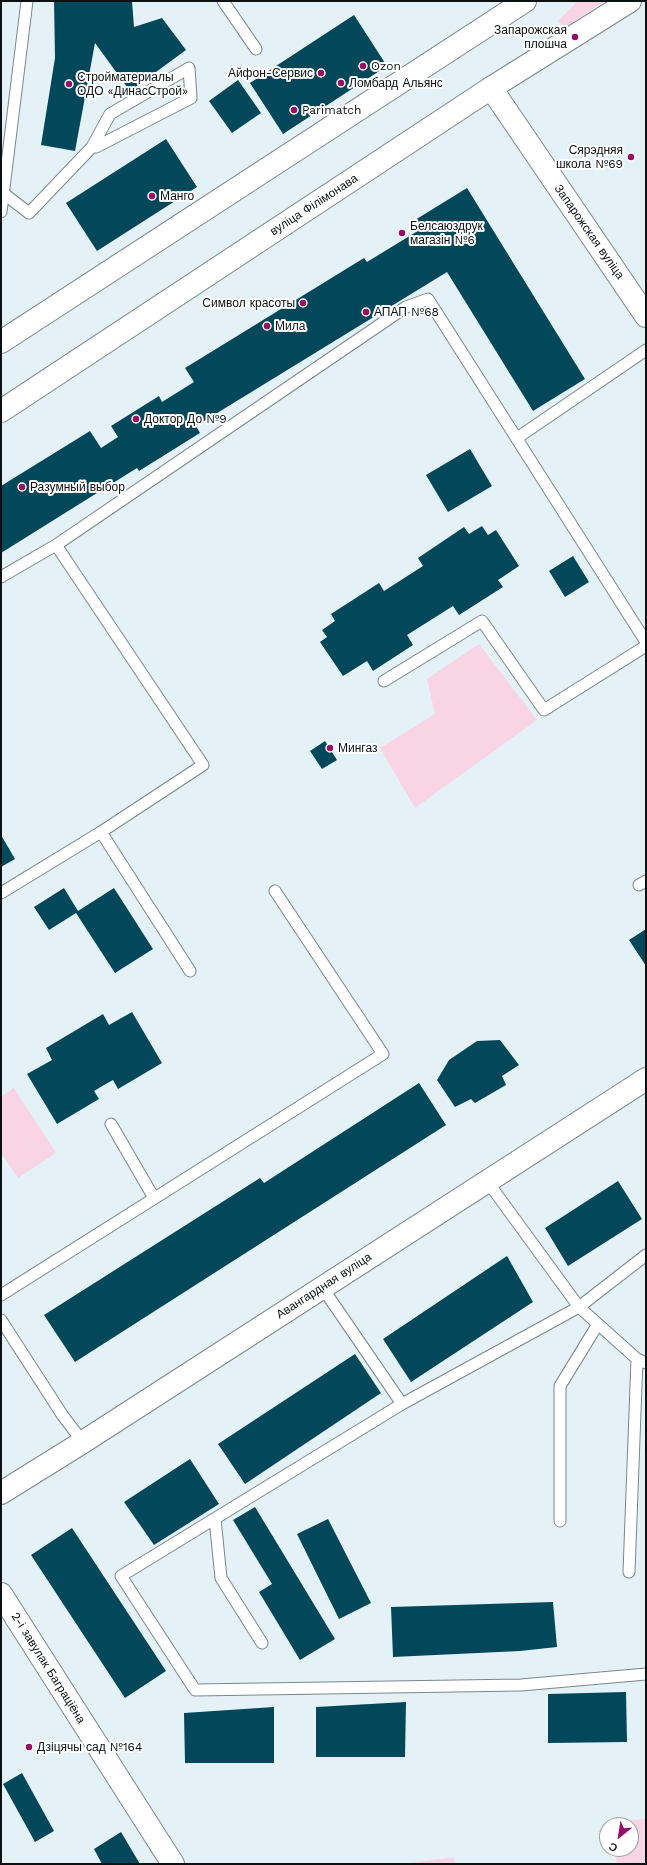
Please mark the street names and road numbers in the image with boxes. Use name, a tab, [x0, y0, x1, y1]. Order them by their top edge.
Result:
street label: вуліца Філімонава	[267, 171, 361, 239]
street label: Запарожская вуліца	[551, 182, 627, 282]
street label: Авангардная вуліца	[274, 1250, 374, 1322]
street label: 2-і завулак Баграціёна	[8, 1610, 88, 1726]

